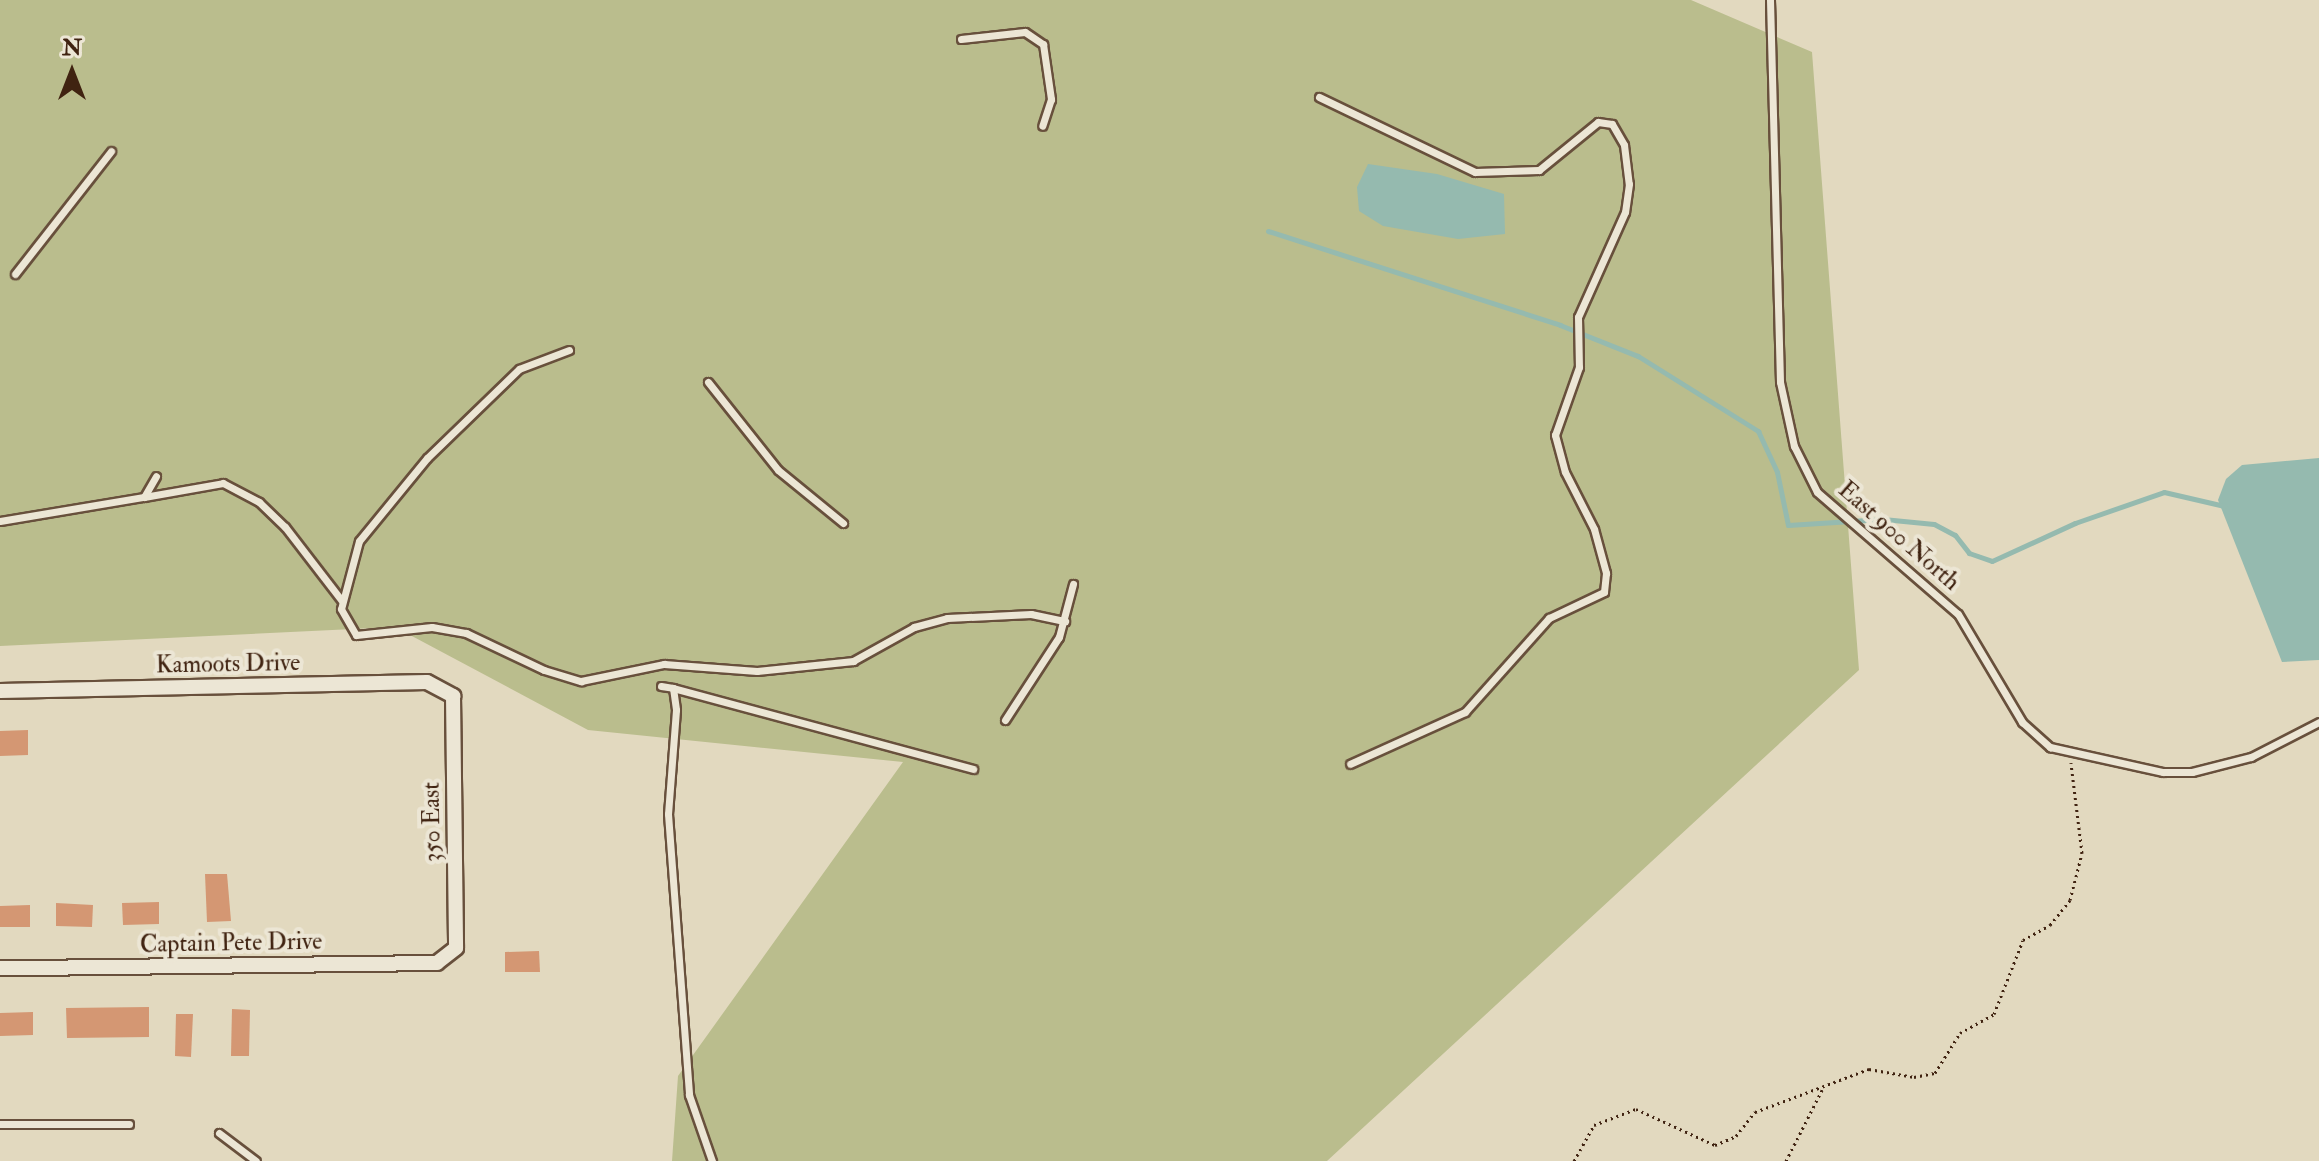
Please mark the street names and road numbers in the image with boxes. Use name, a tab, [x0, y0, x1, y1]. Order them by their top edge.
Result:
street label: East 900 North	[1832, 475, 1966, 597]
street label: Kamoots Drive	[156, 648, 300, 680]
street label: 350 East	[417, 782, 447, 862]
street label: Captain Pete Drive	[140, 927, 322, 959]

